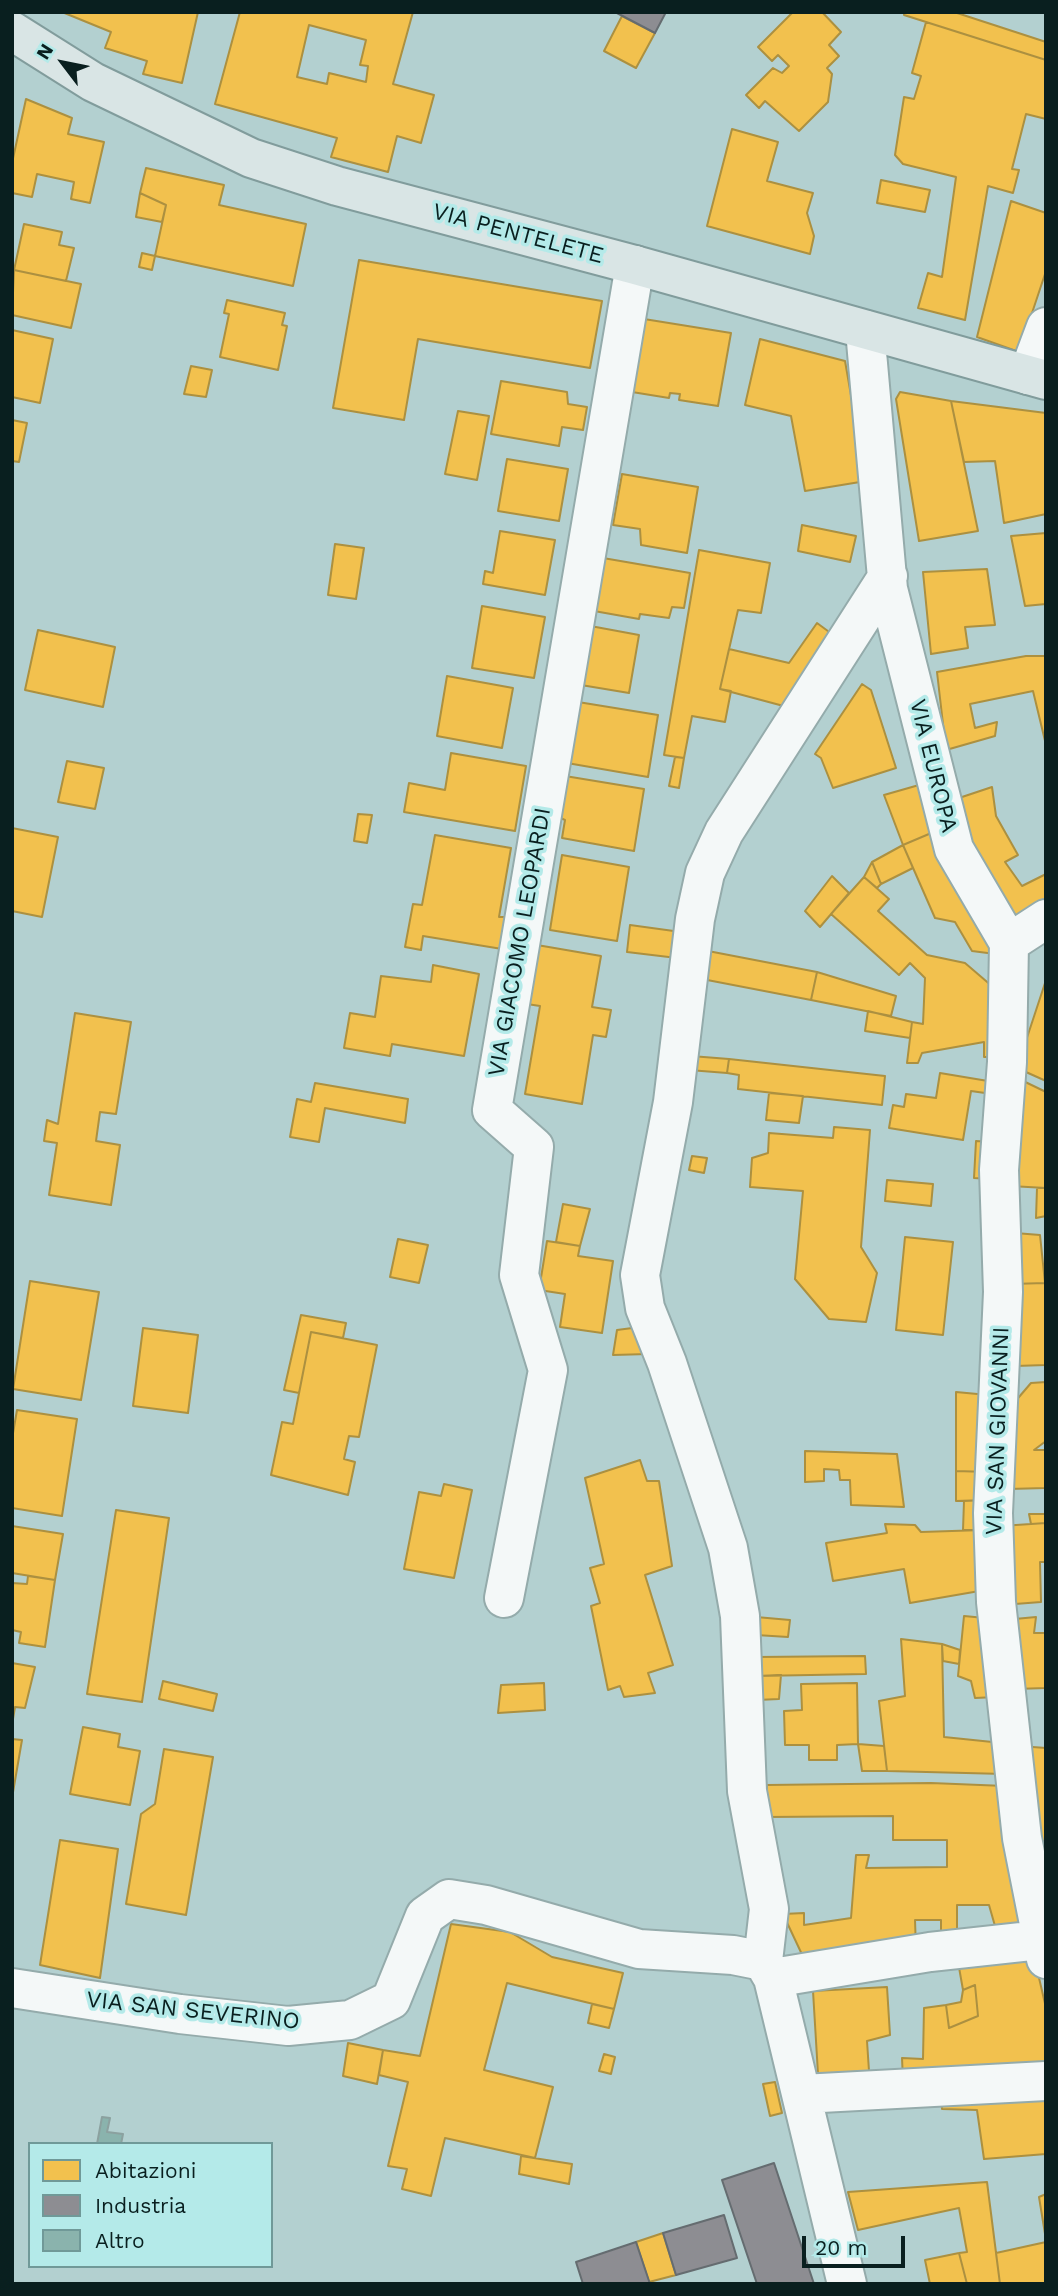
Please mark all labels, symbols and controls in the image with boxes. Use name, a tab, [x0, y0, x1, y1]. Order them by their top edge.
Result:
north arrow	[28, 28, 98, 98]
text: N	[31, 40, 58, 64]
street label: VIA PENTELETE	[429, 198, 607, 270]
street label: VIA EUROPA	[903, 697, 963, 835]
street label: VIA GIACOMO LEOPARDI	[483, 805, 557, 1079]
street label: VIA SAN GIOVANNI	[981, 1326, 1015, 1536]
street label: VIA SAN SEVERINO	[85, 1986, 301, 2036]
legend	[28, 2142, 273, 2268]
text: Abitazioni	[95, 2158, 196, 2183]
text: Industria	[95, 2193, 186, 2218]
scale bar	[806, 2222, 909, 2266]
text: Altro	[95, 2228, 145, 2253]
text: 20 m	[815, 2235, 867, 2260]

